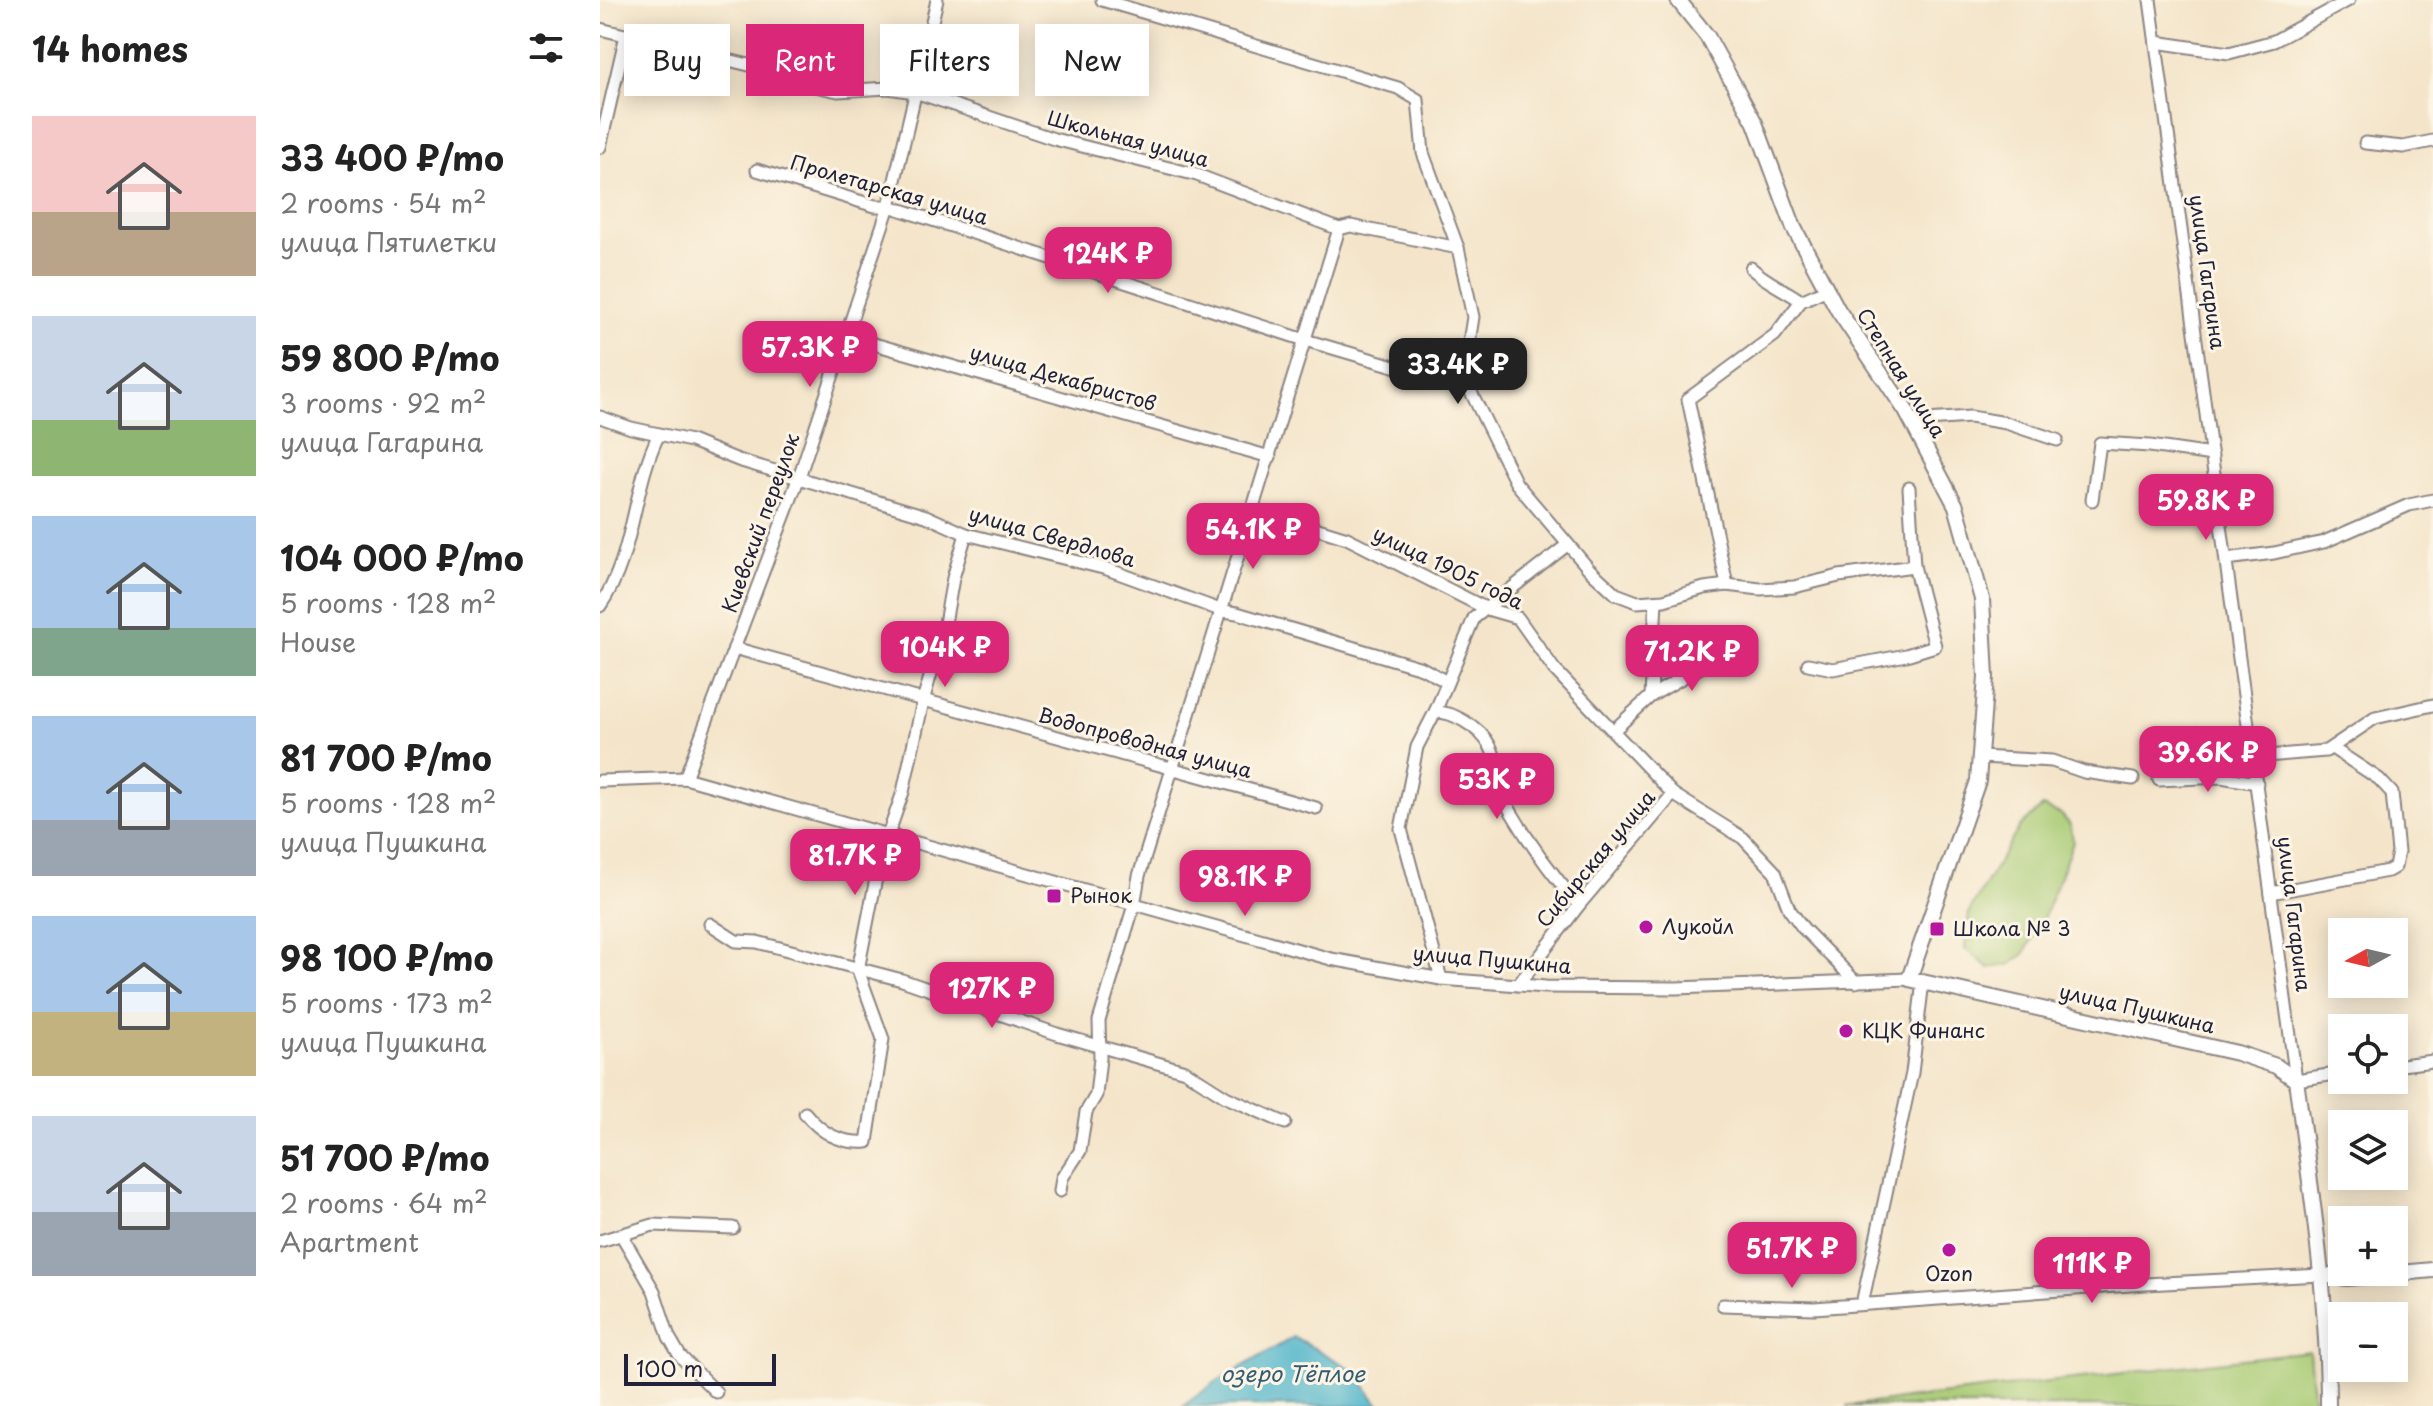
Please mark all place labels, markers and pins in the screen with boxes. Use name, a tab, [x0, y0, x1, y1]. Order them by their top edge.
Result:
pin: 124K ₽	[1043, 227, 1173, 295]
pin: 57.3K ₽	[736, 321, 884, 389]
pin: 33.4K ₽	[1384, 338, 1532, 406]
pin: 59.8K ₽	[2132, 474, 2280, 542]
pin: 54.1K ₽	[1179, 503, 1327, 571]
pin: 104K ₽	[880, 621, 1010, 689]
pin: 71.2K ₽	[1618, 625, 1766, 693]
pin: 39.6K ₽	[2134, 726, 2282, 794]
pin: 53K ₽	[1441, 753, 1553, 821]
pin: 81.7K ₽	[781, 829, 929, 897]
pin: 98.1K ₽	[1171, 850, 1319, 918]
place label: Рынок	[1070, 880, 1132, 910]
marker: Рынок	[1045, 887, 1063, 905]
place label: Лукойл	[1662, 911, 1734, 941]
place label: Школа № 3	[1953, 913, 2070, 943]
marker: Лукойл	[1637, 918, 1655, 936]
marker: Школа № 3	[1928, 920, 1946, 938]
pin: 127K ₽	[927, 962, 1057, 1030]
place label: КЦК Финанс	[1862, 1015, 1985, 1045]
marker: КЦК Финанс	[1837, 1022, 1855, 1040]
pin: 51.7K ₽	[1718, 1222, 1866, 1290]
pin: 111K ₽	[2027, 1237, 2157, 1305]
marker: Ozon	[1940, 1241, 1958, 1259]
place label: Ozon	[1925, 1258, 1973, 1288]

